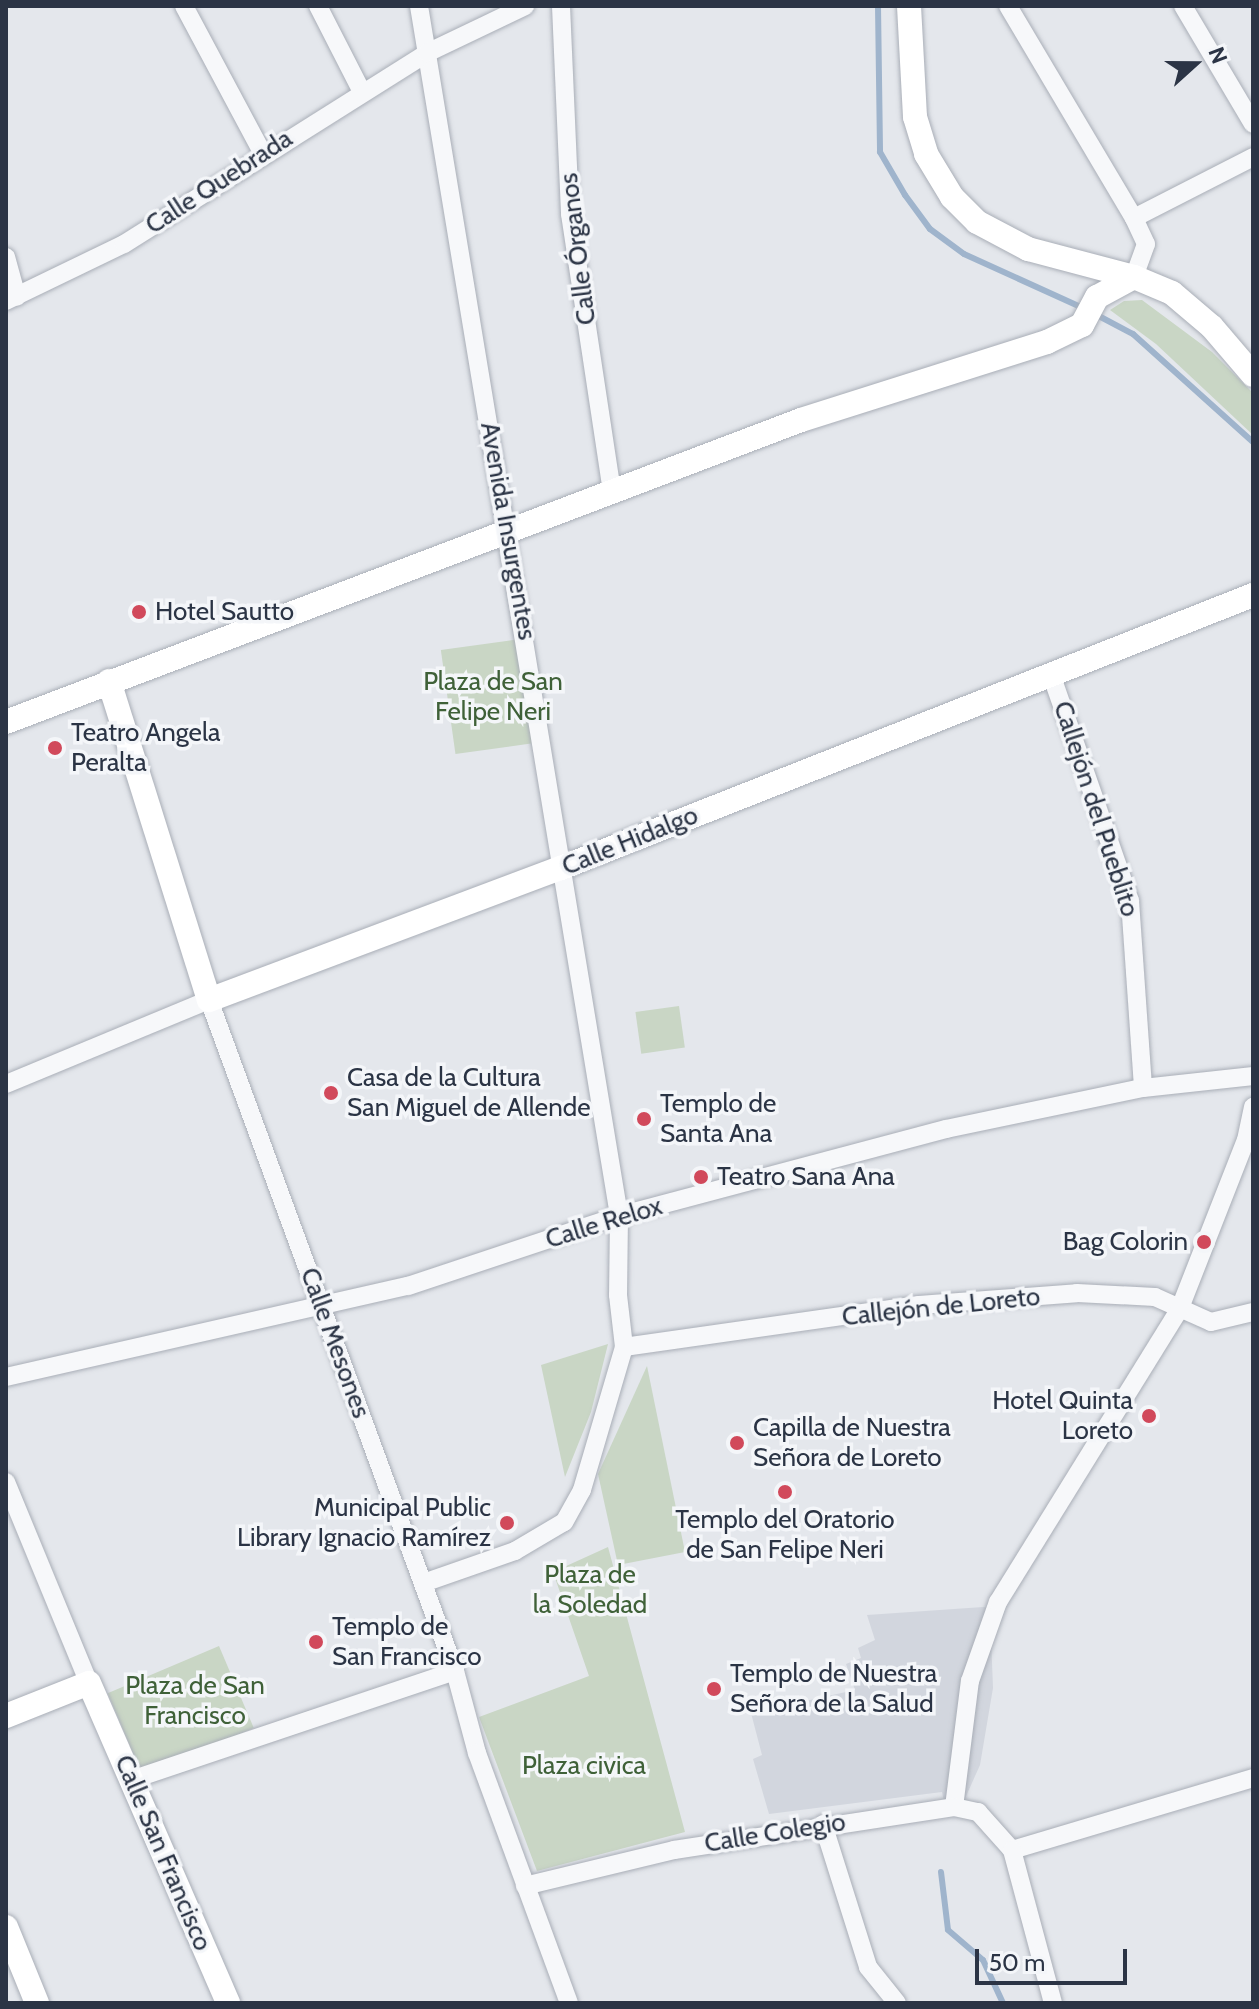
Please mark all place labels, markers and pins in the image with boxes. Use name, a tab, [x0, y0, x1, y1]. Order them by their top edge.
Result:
place label: Hotel Sautto	[155, 596, 294, 628]
marker: Hotel Sautto	[130, 603, 148, 621]
place label: Teatro Angela Peralta	[71, 717, 221, 778]
marker: Teatro Angela Peralta	[46, 739, 64, 757]
place label: Casa de la Cultura San Miguel de Allende	[347, 1062, 590, 1124]
marker: Casa de la Cultura San Miguel de Allende	[322, 1084, 340, 1102]
place label: Templo de Santa Ana	[660, 1088, 776, 1150]
marker: Templo de Santa Ana	[635, 1110, 653, 1128]
place label: Teatro Sana Ana	[717, 1161, 895, 1193]
marker: Teatro Sana Ana	[692, 1168, 710, 1186]
place label: Bag Colorin	[1063, 1226, 1188, 1258]
marker: Bag Colorin	[1195, 1233, 1213, 1251]
place label: Hotel Quinta Loreto	[992, 1385, 1133, 1446]
marker: Hotel Quinta Loreto	[1140, 1407, 1158, 1425]
place label: Capilla de Nuestra Señora de Loreto	[753, 1412, 951, 1474]
marker: Capilla de Nuestra Señora de Loreto	[728, 1434, 746, 1452]
marker: Templo del Oratorio de San Felipe Neri	[776, 1483, 794, 1501]
place label: Municipal Public Library Ignacio Ramírez	[237, 1492, 491, 1554]
place label: Templo del Oratorio de San Felipe Neri	[675, 1504, 895, 1566]
marker: Municipal Public Library Ignacio Ramírez	[498, 1514, 516, 1532]
place label: Templo de San Francisco	[332, 1611, 482, 1672]
marker: Templo de San Francisco	[307, 1633, 325, 1651]
place label: Templo de Nuestra Señora de la Salud	[730, 1658, 937, 1720]
marker: Templo de Nuestra Señora de la Salud	[705, 1680, 723, 1698]

